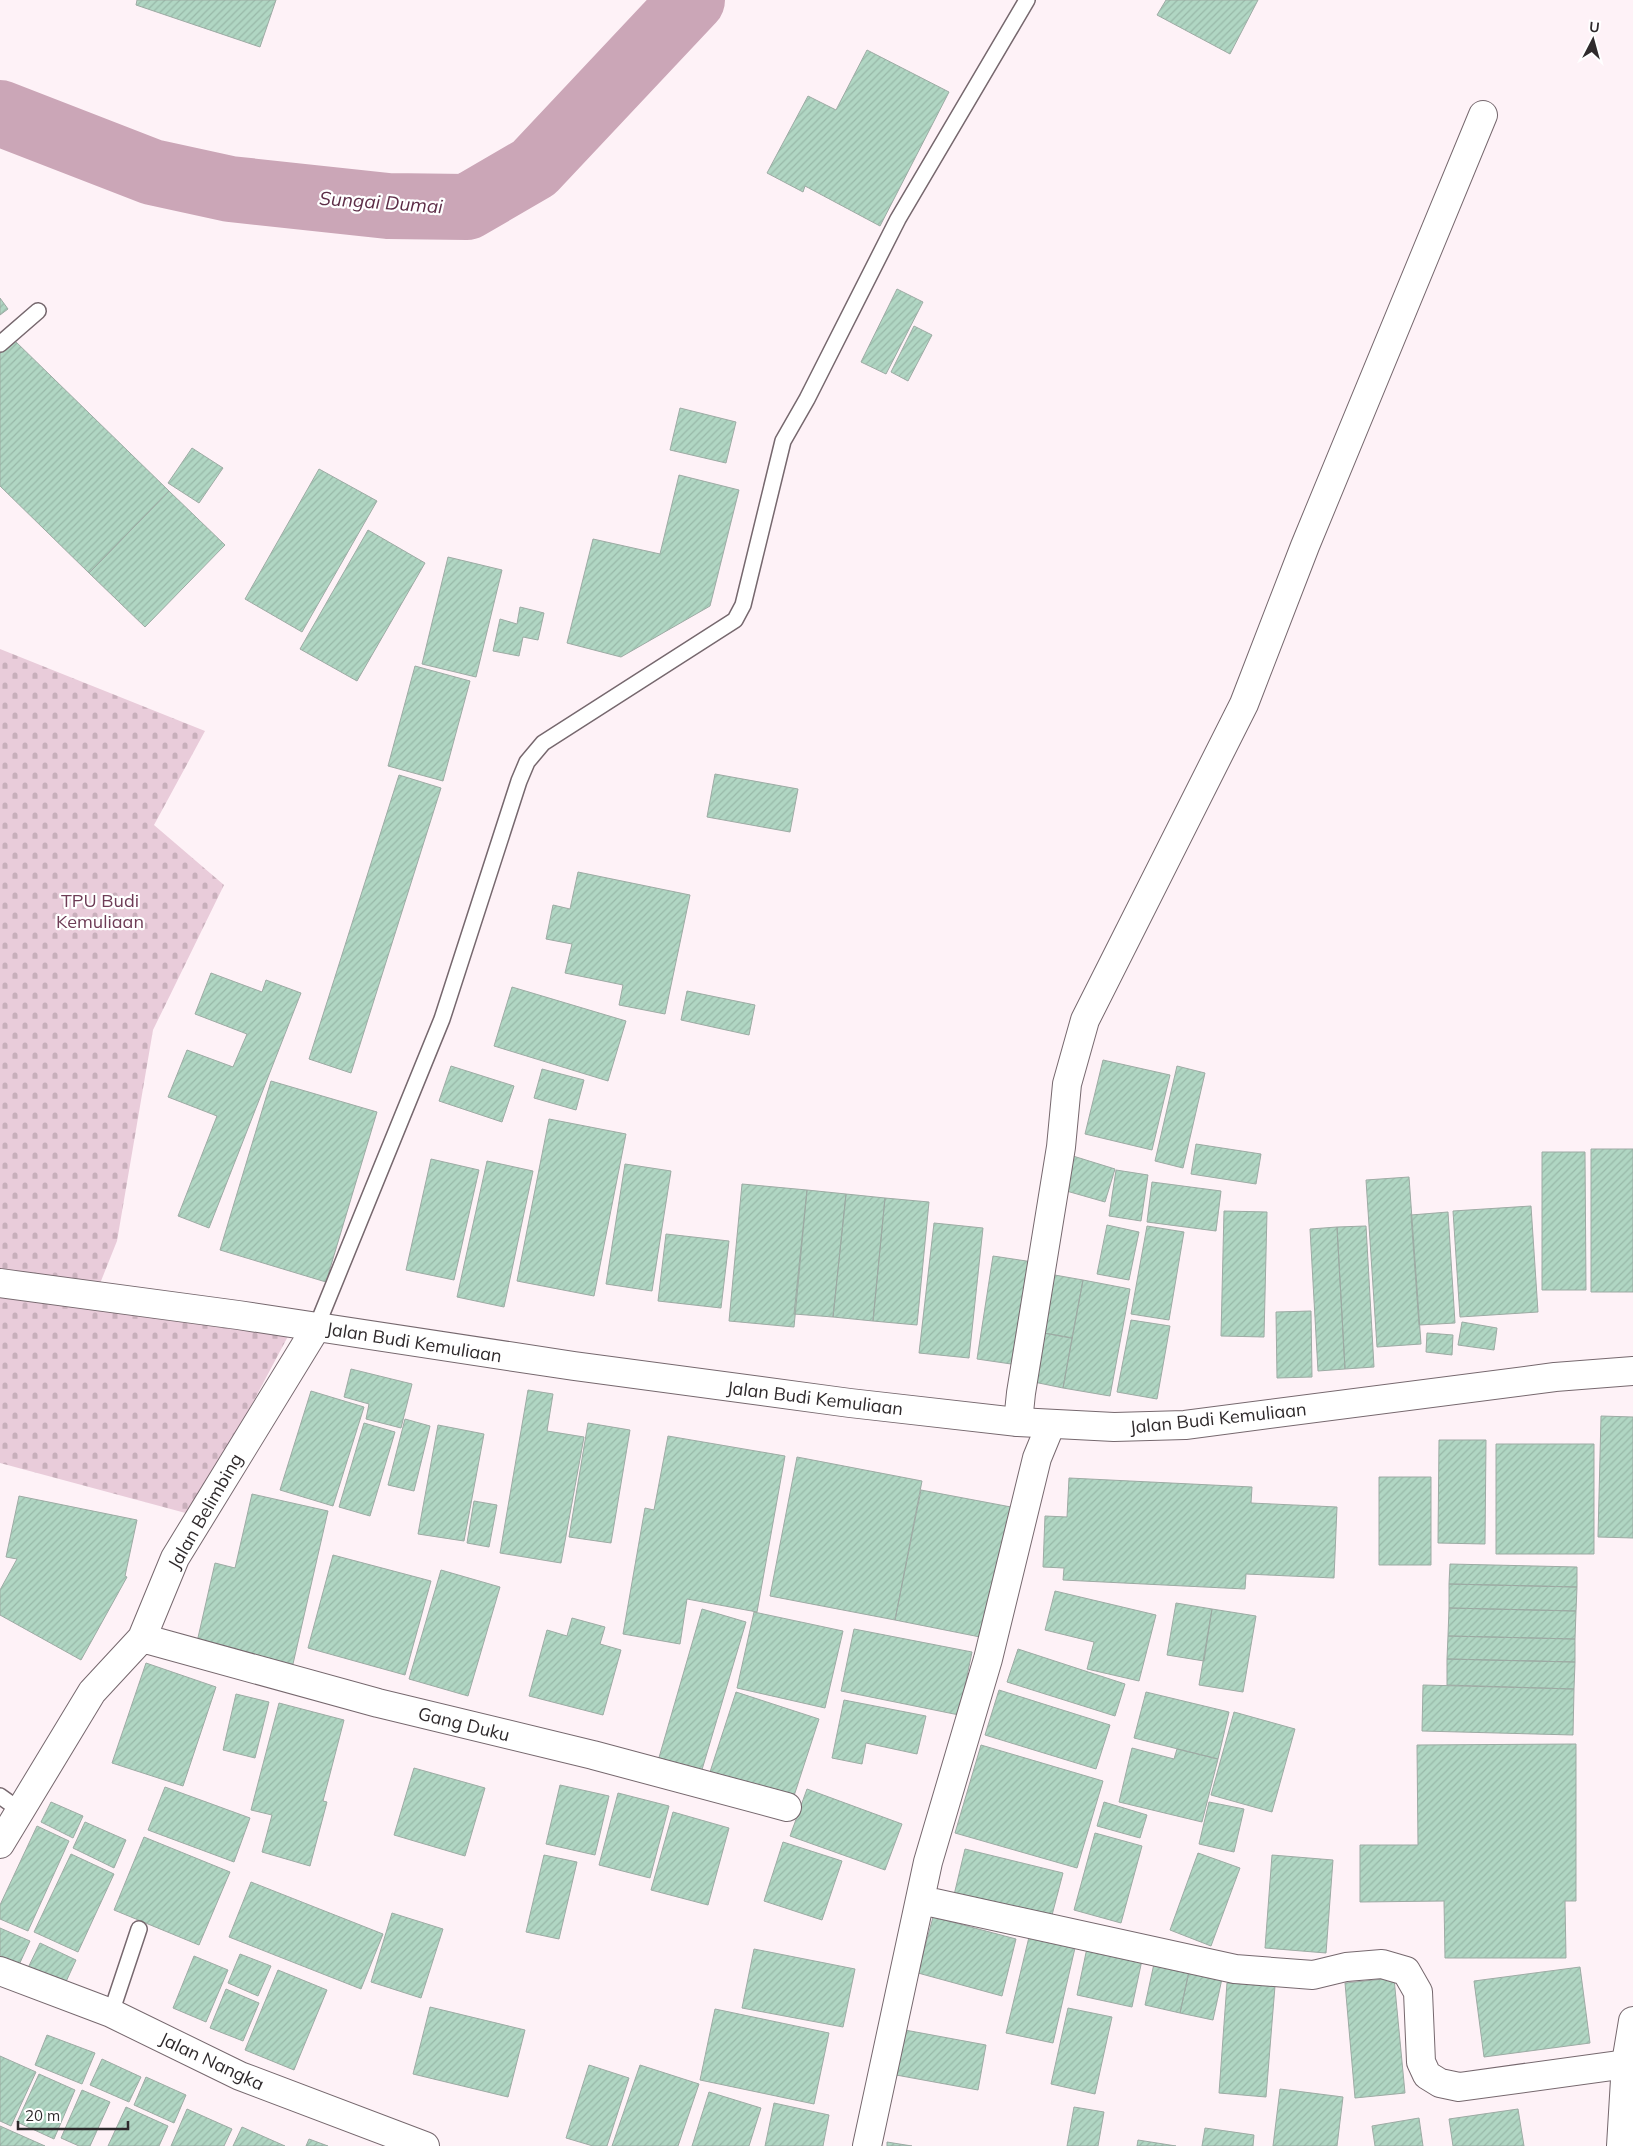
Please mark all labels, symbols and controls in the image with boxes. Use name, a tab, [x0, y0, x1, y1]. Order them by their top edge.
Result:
north arrow	[1568, 15, 1618, 65]
text: U	[1588, 18, 1600, 37]
water label: Sungai Dumai	[318, 186, 444, 218]
park label: TPU Budi Kemuliaan	[56, 889, 144, 933]
street label: Jalan Budi Kemuliaan	[325, 1317, 503, 1367]
street label: Jalan Budi Kemuliaan	[726, 1376, 904, 1420]
street label: Jalan Budi Kemuliaan	[1129, 1397, 1307, 1439]
street label: Jalan Belimbing	[163, 1449, 247, 1573]
street label: Gang Duku	[416, 1702, 512, 1746]
street label: Jalan Nangka	[156, 2027, 268, 2095]
scale bar	[18, 2098, 128, 2130]
text: 20 m	[25, 2106, 60, 2125]

